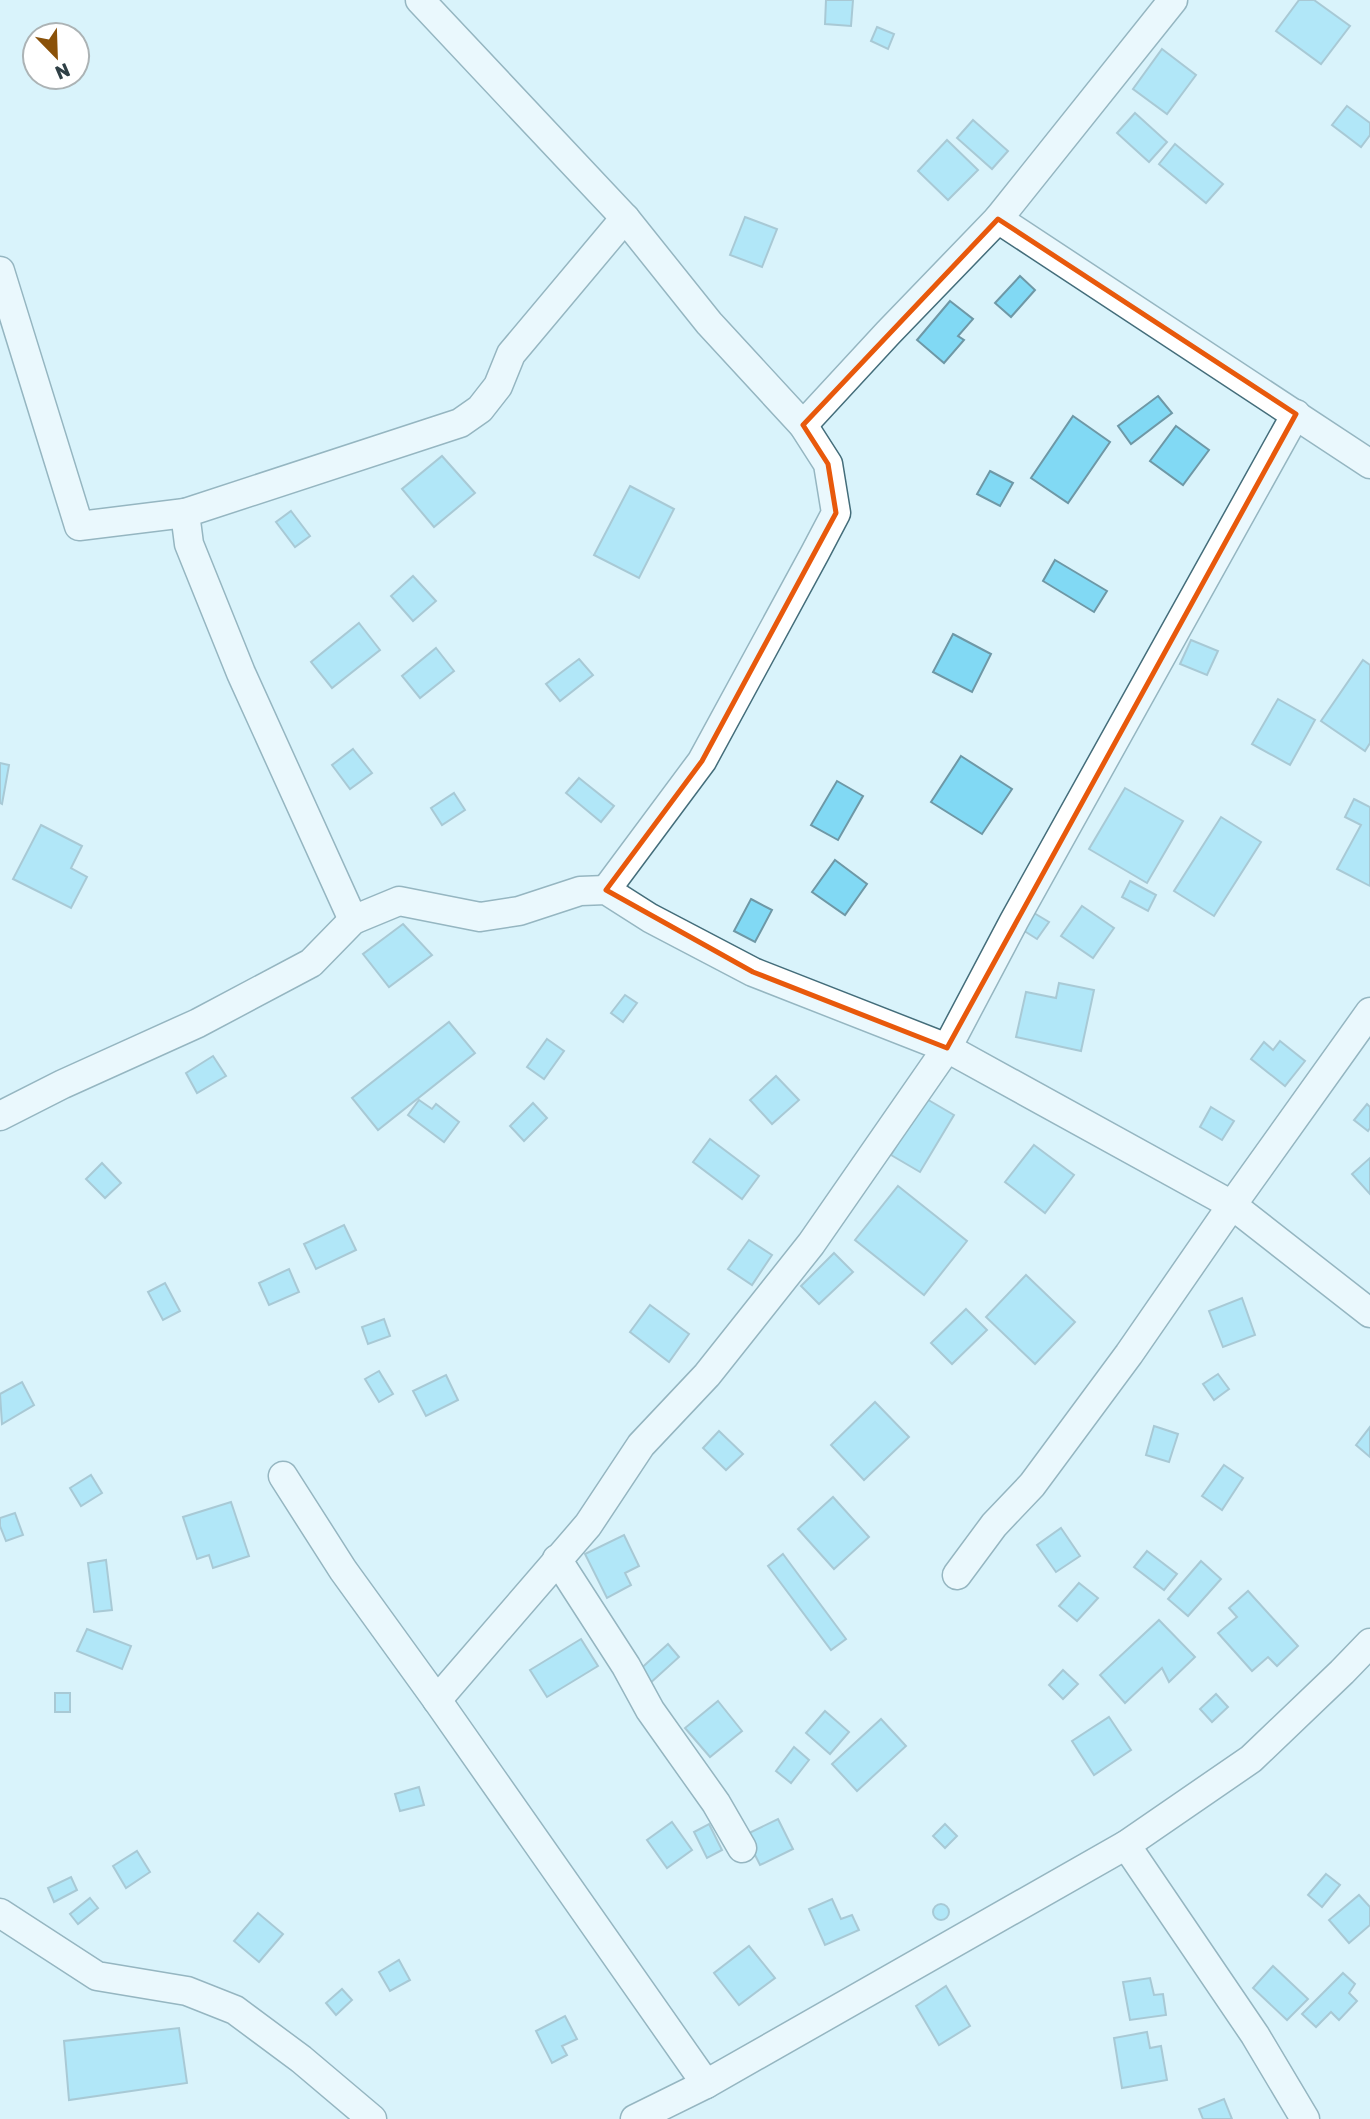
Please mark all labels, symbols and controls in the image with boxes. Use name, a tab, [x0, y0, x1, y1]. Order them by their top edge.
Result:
north arrow	[21, 21, 91, 91]
text: N	[52, 58, 73, 84]

